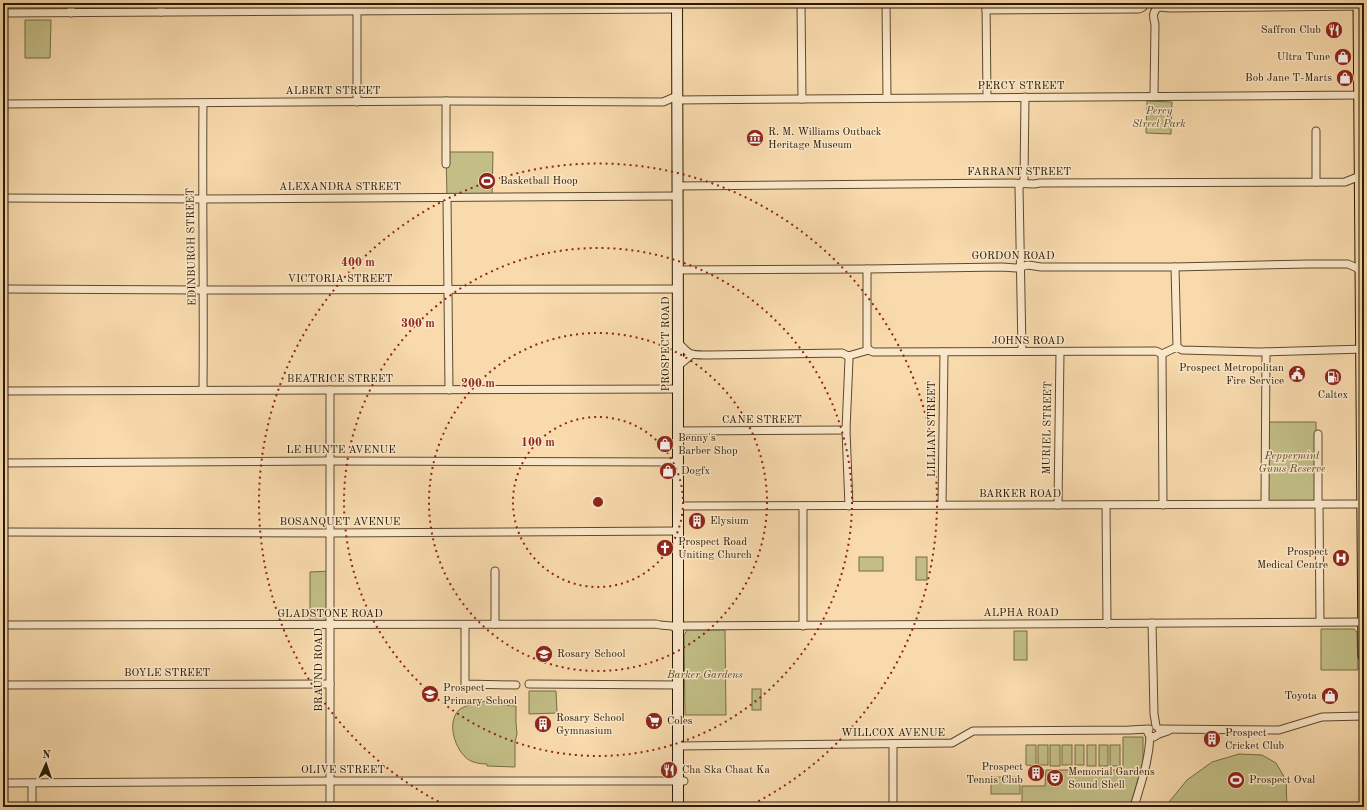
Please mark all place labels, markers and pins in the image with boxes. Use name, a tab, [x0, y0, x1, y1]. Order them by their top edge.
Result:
restaurant icon: Saffron Club	[1324, 20, 1344, 40]
place label: Saffron Club	[1261, 25, 1321, 36]
shop icon: Ultra Tune	[1333, 47, 1353, 67]
place label: Ultra Tune	[1277, 52, 1330, 63]
shop icon: Bob Jane T-Marts	[1335, 68, 1355, 88]
place label: Bob Jane T-Marts	[1245, 73, 1332, 84]
place label: R. M. Williams Outback Heritage Museum	[768, 127, 882, 151]
museum icon: R. M. Williams Outback Heritage Museum	[745, 128, 765, 148]
sports icon: Basketball Hoop	[477, 171, 497, 191]
place label: Basketball Hoop	[500, 176, 578, 187]
place label: Prospect Metropolitan Fire Service	[1179, 363, 1284, 387]
public building icon: Prospect Metropolitan Fire Service	[1287, 364, 1307, 384]
fuel station icon: Caltex	[1323, 367, 1343, 387]
place label: Caltex	[1318, 390, 1348, 401]
place label: Benny's Barber Shop	[678, 433, 738, 457]
shop icon: Benny's Barber Shop	[655, 434, 675, 454]
shop icon: Dogfx	[658, 461, 678, 481]
place label: Dogfx	[681, 466, 711, 477]
centre of rings	[591, 495, 605, 509]
building icon: Elysium	[687, 511, 707, 531]
place label: Elysium	[710, 516, 749, 527]
place label: Prospect Road Uniting Church	[678, 537, 752, 561]
church icon: Prospect Road Uniting Church	[655, 538, 675, 558]
place label: Prospect Medical Centre	[1257, 547, 1328, 571]
hospital icon: Prospect Medical Centre	[1331, 548, 1351, 568]
school or university icon: Rosary School	[534, 644, 554, 664]
place label: Rosary School	[557, 649, 625, 660]
place label: Prospect Primary School	[443, 683, 517, 707]
school or university icon: Prospect Primary School	[420, 684, 440, 704]
shop icon: Toyota	[1320, 686, 1340, 706]
place label: Toyota	[1284, 691, 1318, 702]
supermarket icon: Coles	[644, 711, 664, 731]
place label: Rosary School Gymnasium	[556, 713, 624, 737]
building icon: Rosary School Gymnasium	[533, 714, 553, 734]
place label: Coles	[667, 716, 693, 727]
place label: Prospect Cricket Club	[1225, 728, 1285, 752]
building icon: Prospect Cricket Club	[1202, 729, 1222, 749]
restaurant icon: Cha Ska Chaat Ka	[659, 760, 679, 780]
place label: Prospect Tennis Club	[966, 762, 1023, 786]
building icon: Prospect Tennis Club	[1026, 763, 1046, 783]
place label: Cha Ska Chaat Ka	[682, 765, 770, 776]
place label: Memorial Gardens Sound Shell	[1068, 767, 1155, 791]
theatre icon: Memorial Gardens Sound Shell	[1045, 768, 1065, 788]
sports icon: Prospect Oval	[1226, 770, 1246, 790]
place label: Prospect Oval	[1249, 775, 1315, 786]

